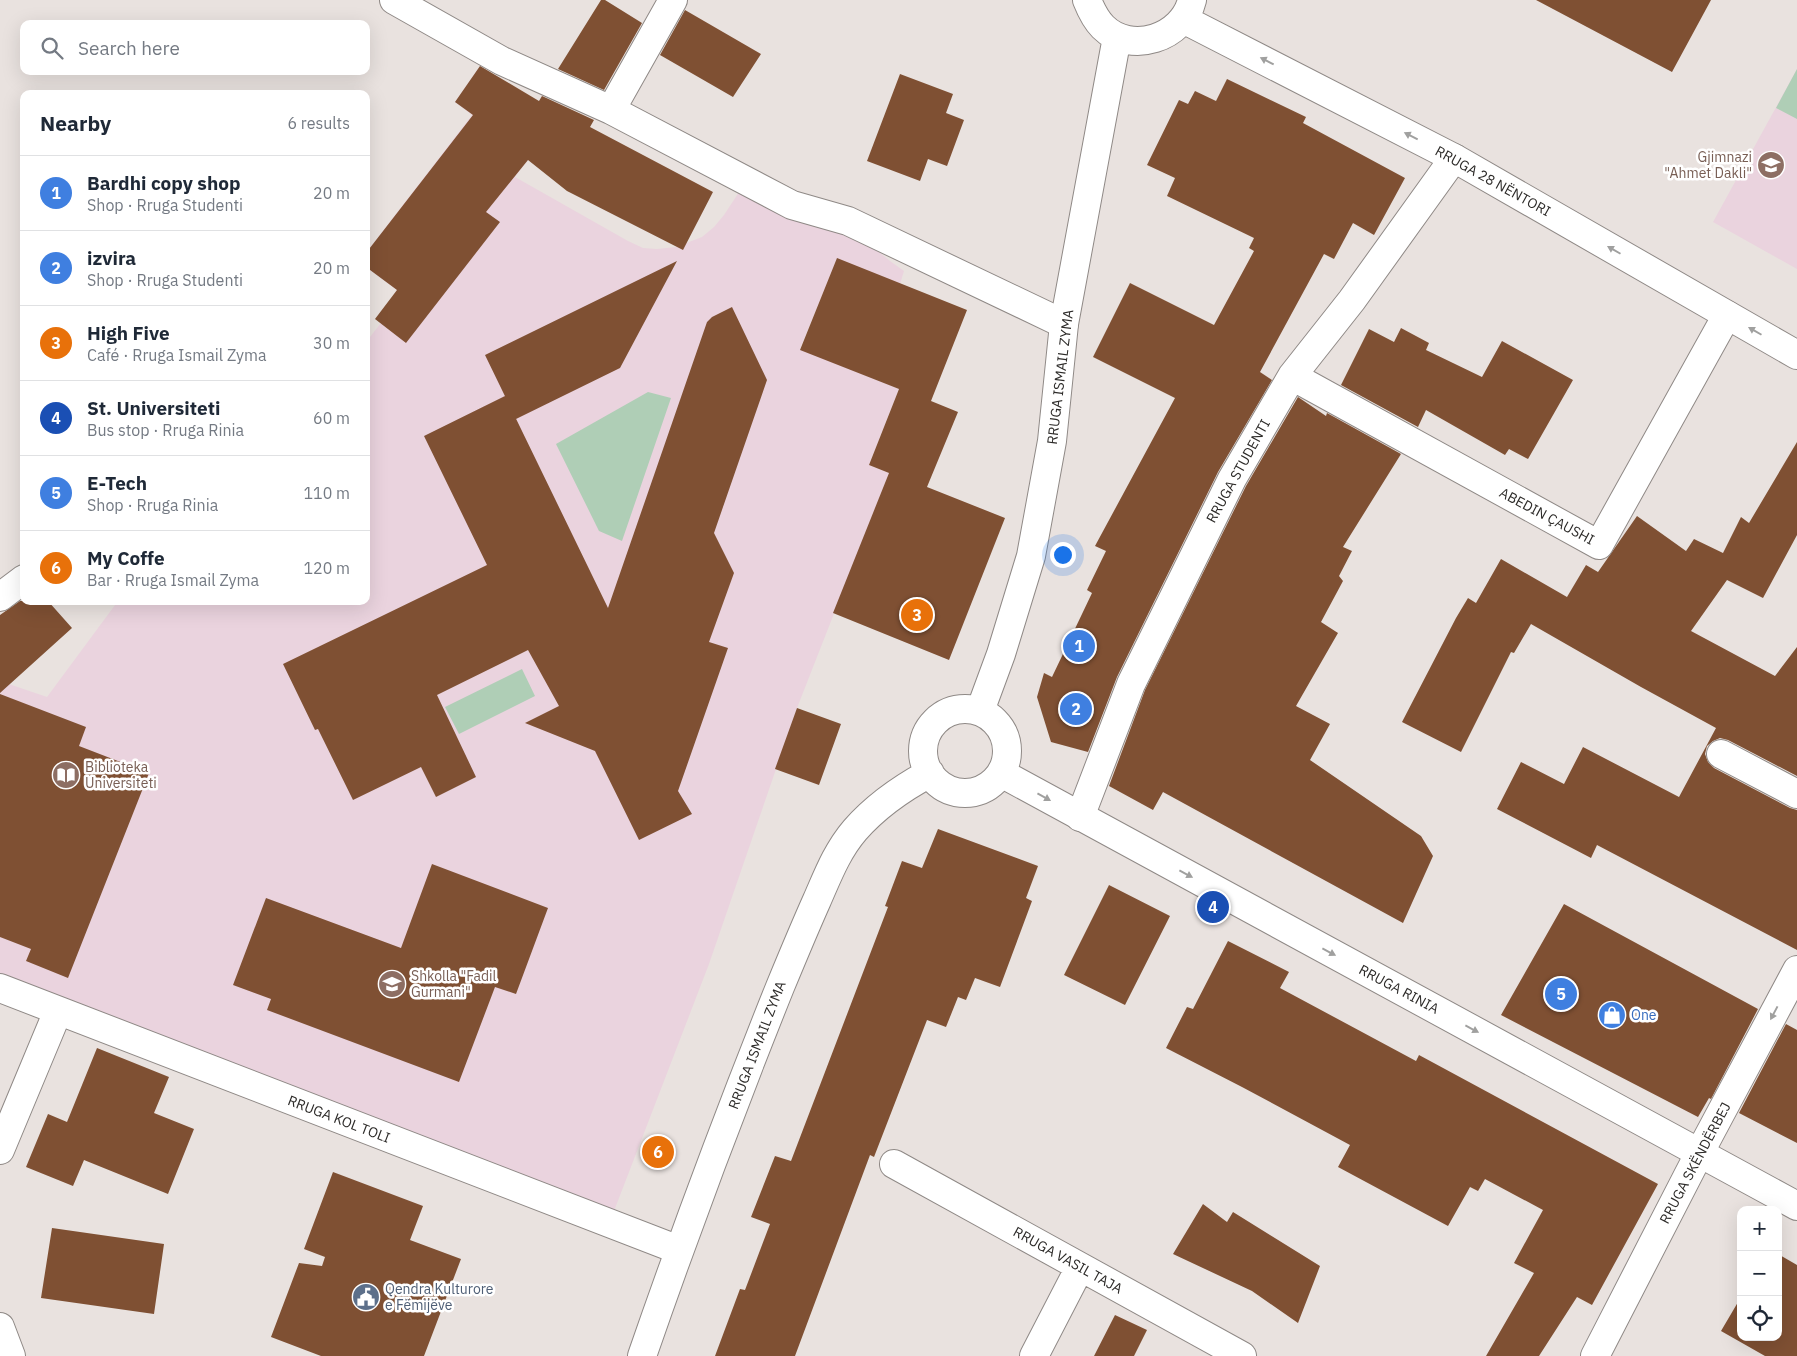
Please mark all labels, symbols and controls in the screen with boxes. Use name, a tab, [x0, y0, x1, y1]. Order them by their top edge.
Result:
search box	[20, 20, 370, 75]
icon: search	[38, 34, 66, 62]
text: Search here	[78, 36, 180, 60]
one-way arrow	[1259, 57, 1274, 65]
text: Nearby	[40, 109, 111, 137]
text: 6 results	[287, 113, 350, 133]
one-way arrow	[1404, 132, 1418, 140]
street label: RRUGA 28 NËNTORI	[1432, 142, 1554, 220]
place label: Gjimnazi "Ahmet Dakli"	[1664, 148, 1752, 182]
school or university icon: Gjimnazi "Ahmet Dakli"	[1756, 150, 1786, 180]
text: Bardhi copy shop	[87, 171, 240, 195]
text: 1	[51, 183, 61, 203]
text: 20 m	[313, 183, 350, 203]
text: Shop · Rruga Studenti	[87, 195, 243, 215]
one-way arrow	[1607, 245, 1620, 254]
text: izvira	[87, 246, 136, 270]
text: 2	[51, 258, 61, 278]
text: 20 m	[313, 258, 350, 278]
text: Shop · Rruga Studenti	[87, 270, 243, 290]
street label: RRUGA ISMAIL ZYMA	[1043, 308, 1077, 446]
text: High Five	[87, 321, 170, 345]
one-way arrow	[1748, 326, 1761, 335]
text: 3	[51, 333, 61, 353]
text: 30 m	[313, 333, 350, 353]
text: Café · Rruga Ismail Zyma	[87, 345, 267, 365]
text: St. Universiteti	[87, 396, 220, 420]
text: 4	[51, 408, 61, 428]
text: 60 m	[313, 408, 350, 428]
street label: RRUGA STUDENTI	[1202, 416, 1274, 526]
text: Bus stop · Rruga Rinia	[87, 420, 244, 440]
text: E-Tech	[87, 471, 147, 495]
text: 5	[51, 483, 61, 503]
text: 110 m	[303, 483, 350, 503]
street label: ABEDIN ÇAUSHI	[1496, 483, 1598, 549]
text: Shop · Rruga Rinia	[87, 495, 218, 515]
your location	[1050, 542, 1076, 568]
text: My Coffe	[87, 546, 165, 570]
text: 6	[51, 558, 61, 578]
text: 120 m	[303, 558, 350, 578]
text: Bar · Rruga Ismail Zyma	[87, 570, 259, 590]
pin: 3	[901, 596, 933, 634]
pin: 1	[1063, 627, 1095, 665]
pin: 2	[1060, 690, 1092, 728]
place label: Biblioteka Universiteti	[85, 758, 157, 792]
library icon: Biblioteka Universiteti	[51, 760, 81, 790]
one-way arrow	[1036, 793, 1051, 801]
one-way arrow	[1180, 870, 1193, 879]
pin: 4	[1197, 888, 1229, 926]
one-way arrow	[1322, 948, 1337, 956]
street label: RRUGA RINIA	[1356, 960, 1442, 1018]
place label: Shkolla "Fadil Gurmani"	[411, 967, 497, 1001]
school or university icon: Shkolla "Fadil Gurmani"	[377, 969, 407, 999]
pin: 5	[1545, 975, 1577, 1013]
street label: RRUGA ISMAIL ZYMA	[724, 978, 790, 1112]
shop icon: One	[1597, 1000, 1627, 1030]
place label: One	[1631, 1006, 1657, 1024]
one-way arrow	[1770, 1006, 1778, 1021]
one-way arrow	[1465, 1025, 1480, 1033]
street label: RRUGA KOL TOLI	[285, 1091, 393, 1147]
street label: RRUGA SKËNDËRBEJ	[1655, 1099, 1735, 1227]
pin: 6	[642, 1133, 674, 1171]
map controls	[1737, 1206, 1782, 1341]
button: +	[1737, 1206, 1782, 1251]
street label: RRUGA VASIL TAJA	[1010, 1222, 1126, 1298]
button: −	[1737, 1251, 1782, 1296]
place label: Qendra Kulturore e Fëmijëve	[385, 1280, 494, 1314]
public building icon: Qendra Kulturore e Fëmijëve	[351, 1282, 381, 1312]
button: locate	[1737, 1296, 1782, 1341]

